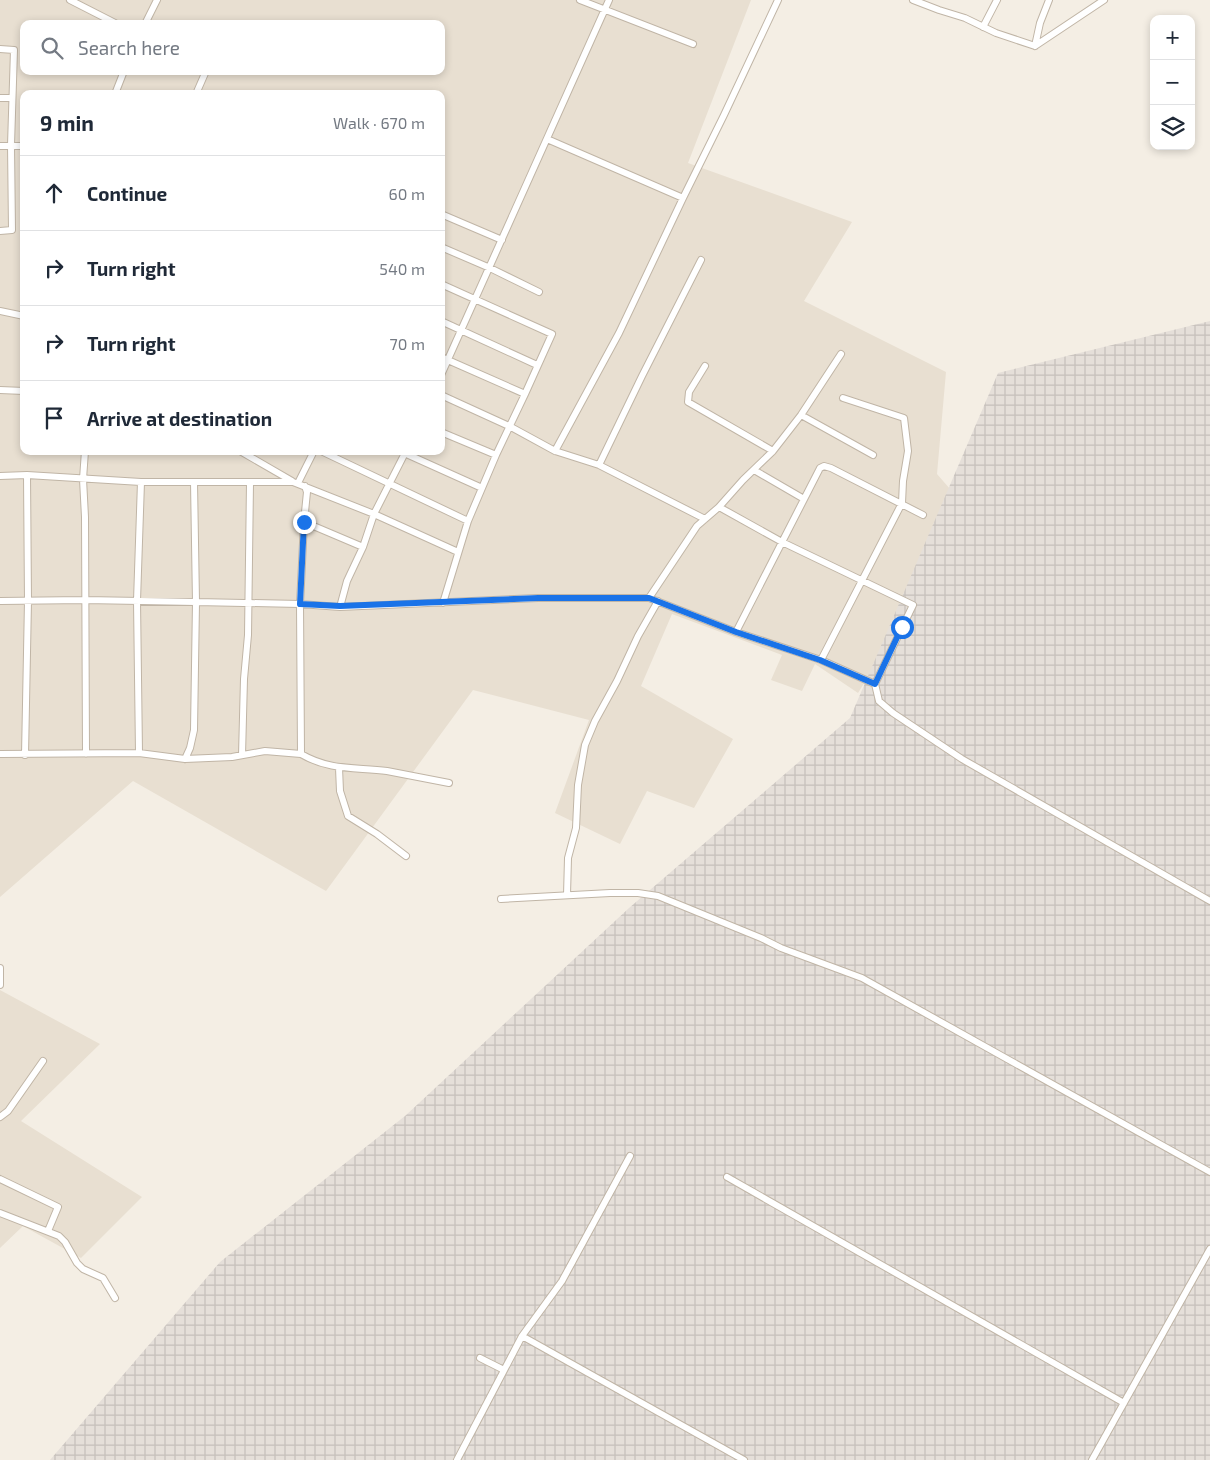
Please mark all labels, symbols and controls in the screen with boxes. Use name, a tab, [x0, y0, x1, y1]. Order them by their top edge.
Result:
map controls	[1150, 15, 1195, 150]
button: +	[1150, 15, 1195, 60]
search box	[20, 20, 445, 75]
icon: search	[38, 34, 66, 62]
text: Search here	[78, 36, 180, 59]
button: −	[1150, 60, 1195, 105]
button: layers	[1150, 105, 1195, 150]
text: 9 min	[40, 110, 94, 135]
text: Walk · 670 m	[333, 113, 425, 132]
icon: ahead	[40, 179, 68, 207]
text: Continue	[87, 182, 167, 205]
text: 60 m	[389, 184, 425, 203]
icon: right	[40, 254, 68, 282]
text: Turn right	[87, 257, 175, 280]
text: 540 m	[379, 259, 425, 278]
icon: right	[40, 329, 68, 357]
text: Turn right	[87, 332, 175, 355]
text: 70 m	[390, 334, 425, 353]
icon: arrive	[40, 404, 68, 432]
text: Arrive at destination	[87, 407, 272, 430]
route end	[293, 511, 316, 534]
route start	[891, 616, 914, 639]

